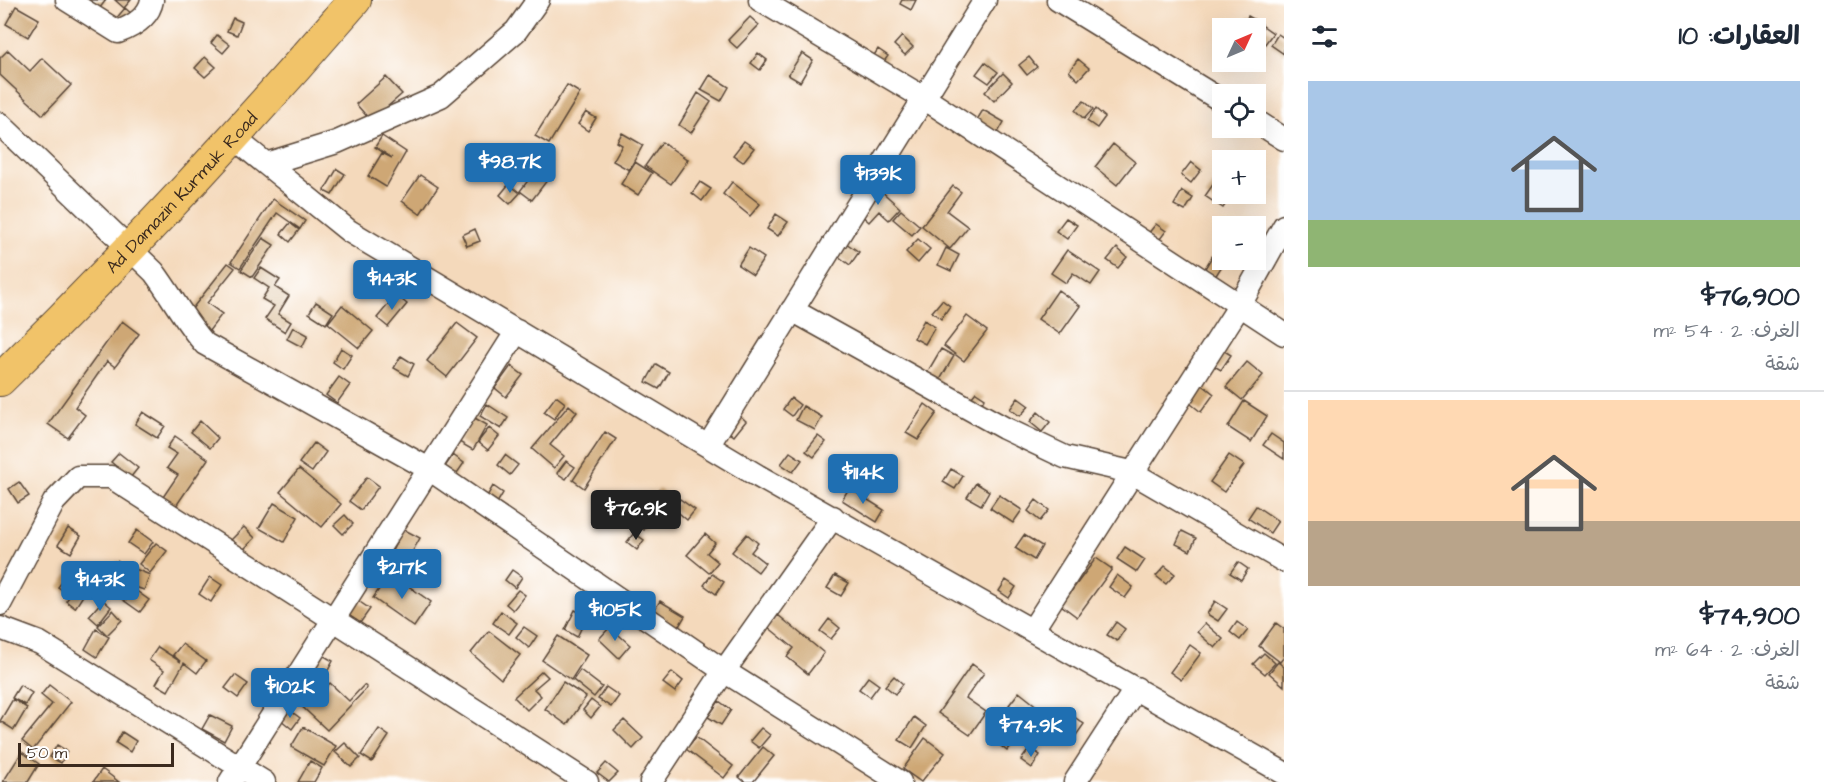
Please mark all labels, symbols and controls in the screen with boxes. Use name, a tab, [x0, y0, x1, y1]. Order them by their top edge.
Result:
north arrow	[1212, 18, 1266, 72]
map controls	[1212, 18, 1266, 270]
text: العقارات: 10	[1678, 18, 1800, 54]
icon: filters	[1308, 20, 1341, 53]
button: locate	[1212, 84, 1266, 138]
street label: Ad Damazin Kurmuk Road	[100, 106, 263, 279]
icon: home	[1500, 120, 1608, 228]
pin: $98.7K	[461, 143, 559, 194]
text: $98.7K	[479, 148, 541, 176]
button: +	[1212, 150, 1266, 204]
pin: $139K	[836, 155, 920, 206]
text: $139K	[854, 160, 902, 188]
button: −	[1212, 216, 1266, 270]
pin: $143K	[350, 260, 434, 311]
text: $143K	[367, 265, 417, 293]
text: $76,900	[1701, 279, 1800, 315]
text: الغرف: 2 · 54 m²	[1653, 317, 1800, 345]
text: شقة	[1765, 350, 1800, 378]
icon: home	[1500, 439, 1608, 547]
pin: $114K	[821, 454, 905, 505]
text: $114K	[842, 459, 884, 487]
pin: $76.9K	[587, 490, 685, 541]
text: $76.9K	[605, 495, 667, 523]
pin: $217K	[360, 549, 444, 600]
text: $217K	[377, 554, 427, 582]
pin: $143K	[58, 561, 142, 612]
text: $143K	[75, 566, 125, 594]
pin: $105K	[573, 591, 657, 642]
text: $105K	[589, 596, 641, 624]
text: $74,900	[1700, 598, 1800, 634]
text: الغرف: 2 · 64 m²	[1655, 636, 1800, 664]
pin: $102K	[248, 668, 332, 719]
text: شقة	[1765, 669, 1800, 697]
text: $102K	[265, 673, 315, 701]
pin: $74.9K	[982, 707, 1080, 758]
text: $74.9K	[999, 712, 1063, 740]
scale bar	[18, 740, 174, 768]
text: 50 m	[27, 742, 67, 764]

